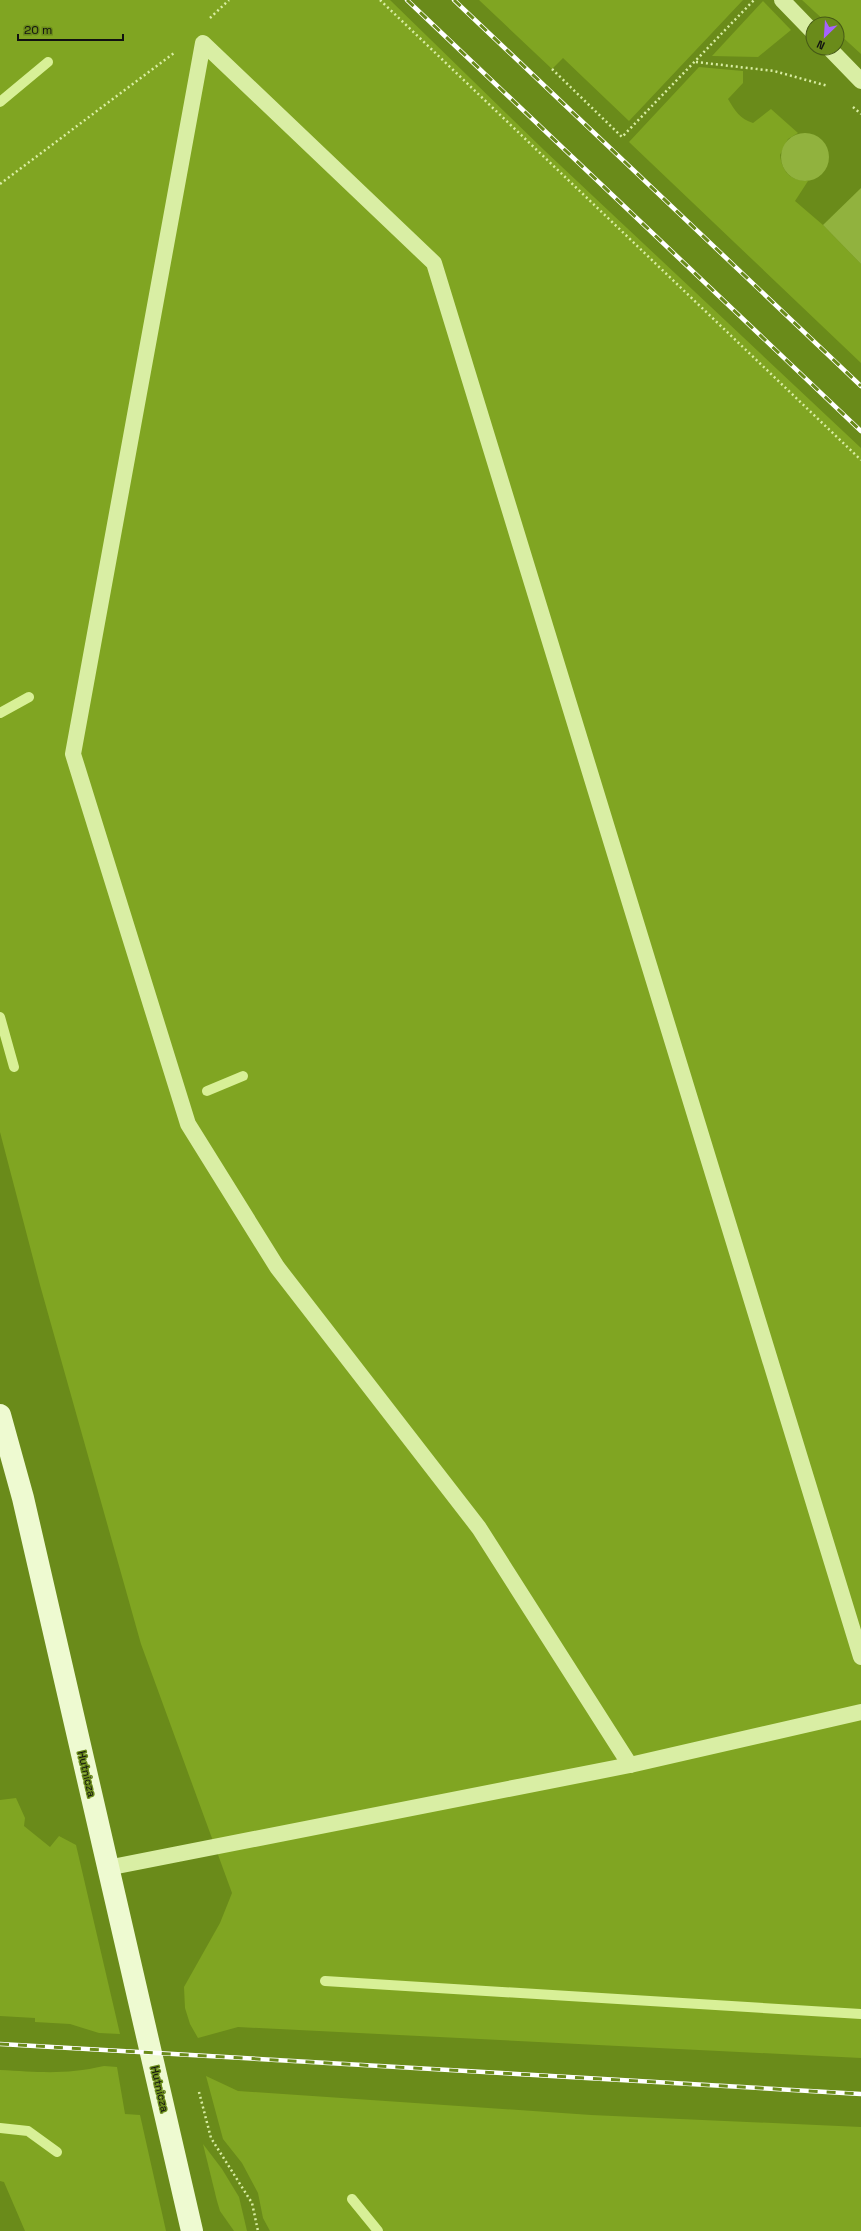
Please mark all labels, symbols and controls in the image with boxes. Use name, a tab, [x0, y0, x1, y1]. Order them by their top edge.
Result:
scale bar	[18, 16, 123, 42]
north arrow	[805, 16, 845, 56]
text: 20 m	[24, 22, 52, 38]
text: N	[814, 37, 827, 53]
street label: Hutnicza	[75, 1750, 99, 1799]
street label: Hutnicza	[148, 2065, 172, 2114]

